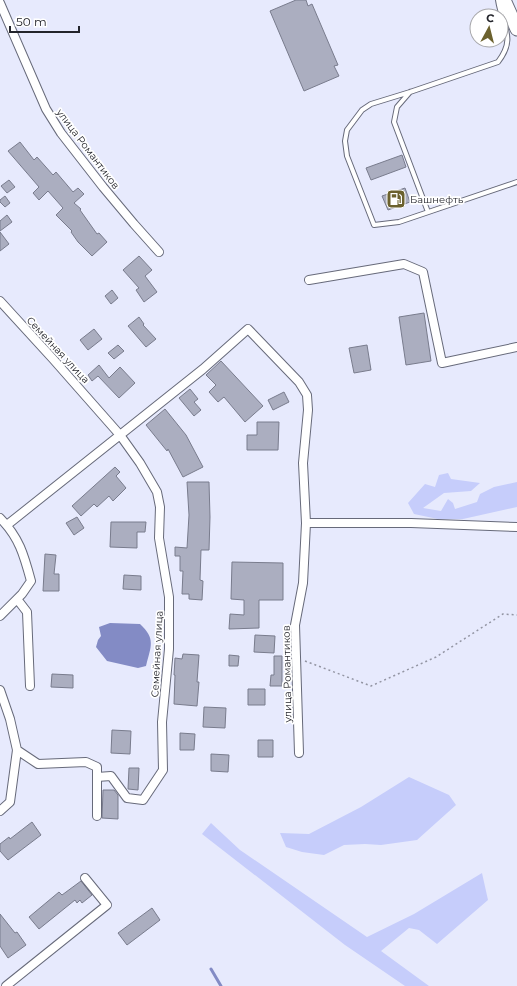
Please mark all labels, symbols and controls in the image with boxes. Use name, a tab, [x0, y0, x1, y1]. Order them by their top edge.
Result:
scale bar	[10, 8, 79, 34]
north arrow	[469, 8, 509, 48]
text: С	[485, 11, 495, 26]
text: 50 m	[16, 14, 47, 29]
street label: улица Романтиков	[53, 105, 122, 192]
fuel station icon: Башнефть	[385, 188, 407, 210]
place label: Башнефть	[410, 193, 464, 206]
street label: Семейная улица	[24, 314, 92, 386]
street label: Семейная улица	[148, 610, 166, 698]
street label: улица Романтиков	[280, 625, 294, 724]

